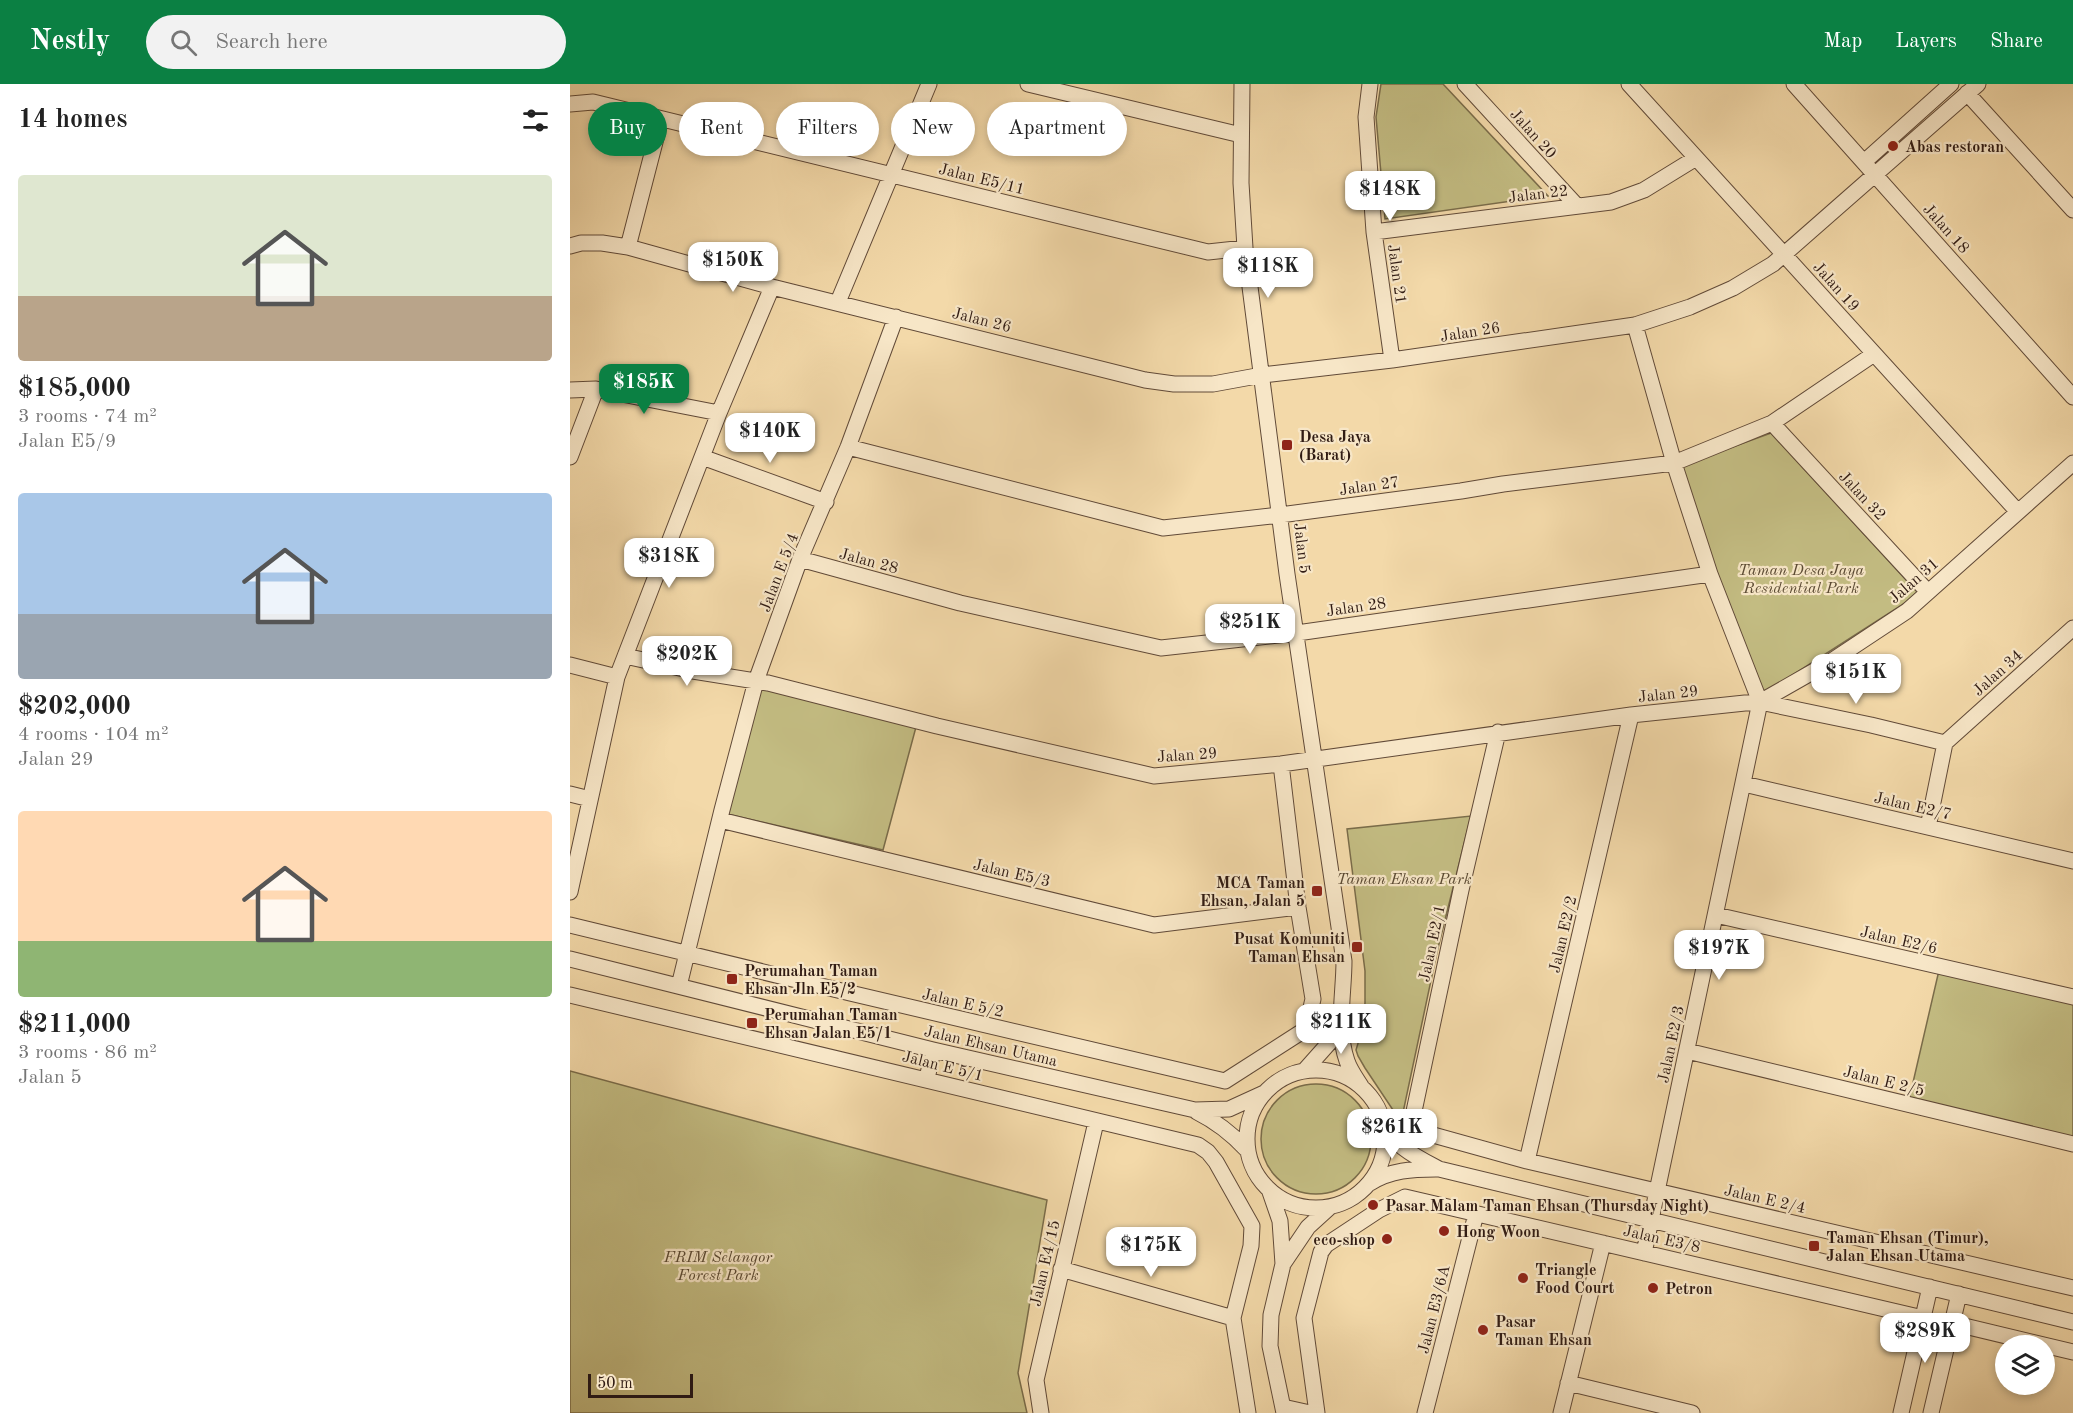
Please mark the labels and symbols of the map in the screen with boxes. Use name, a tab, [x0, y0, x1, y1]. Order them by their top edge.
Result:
street label: Jalan 20	[1506, 107, 1559, 162]
marker: Abas restoran	[1886, 139, 1900, 153]
place label: Abas restoran	[1905, 140, 2004, 156]
street label: Jalan E5/11	[937, 162, 1026, 198]
pin: $148K	[1348, 171, 1432, 222]
street label: Jalan 22	[1507, 183, 1569, 207]
street label: Jalan 18	[1919, 202, 1972, 257]
pin: $150K	[691, 242, 775, 293]
street label: Jalan 21	[1384, 243, 1408, 305]
pin: $118K	[1226, 248, 1310, 299]
street label: Jalan 19	[1809, 260, 1862, 315]
street label: Jalan 26	[950, 306, 1013, 336]
street label: Jalan 26	[1439, 320, 1501, 346]
pin: $185K	[602, 364, 686, 415]
pin: $140K	[728, 413, 812, 464]
place label: Desa Jaya (Barat)	[1299, 430, 1371, 464]
marker: Desa Jaya (Barat)	[1280, 438, 1294, 452]
street label: Jalan 32	[1835, 469, 1888, 524]
street label: Jalan 27	[1338, 475, 1400, 499]
street label: Jalan 5	[1290, 522, 1312, 575]
street label: Jalan E 5/4	[757, 531, 802, 614]
pin: $318K	[627, 538, 711, 589]
street label: Jalan 28	[837, 546, 900, 577]
street label: Jalan 31	[1886, 556, 1942, 607]
park label: Taman Desa Jaya Residential Park	[1738, 563, 1864, 597]
street label: Jalan 28	[1325, 596, 1387, 620]
pin: $251K	[1208, 604, 1292, 655]
pin: $202K	[645, 636, 729, 687]
street label: Jalan 34	[1971, 647, 2026, 700]
pin: $151K	[1814, 654, 1898, 705]
street label: Jalan 29	[1637, 684, 1699, 706]
street label: Jalan 29	[1156, 746, 1218, 766]
street label: Jalan E2/7	[1872, 790, 1953, 824]
street label: Jalan E5/3	[971, 857, 1052, 891]
park label: Taman Ehsan Park	[1336, 872, 1472, 888]
place label: MCA Taman Ehsan, Jalan 5	[1200, 876, 1305, 910]
marker: MCA Taman Ehsan, Jalan 5	[1310, 884, 1324, 898]
street label: Jalan E2/2	[1547, 894, 1581, 975]
street label: Jalan E2/1	[1417, 903, 1449, 984]
street label: Jalan E2/6	[1858, 924, 1939, 958]
pin: $197K	[1677, 930, 1761, 981]
place label: Pusat Komuniti Taman Ehsan	[1233, 932, 1345, 966]
marker: Pusat Komuniti Taman Ehsan	[1350, 940, 1364, 954]
place label: Perumahan Taman Ehsan Jln E5/2	[744, 964, 878, 998]
marker: Perumahan Taman Ehsan Jln E5/2	[725, 972, 739, 986]
street label: Jalan E 5/2	[920, 987, 1005, 1021]
pin: $211K	[1299, 1004, 1383, 1055]
street label: Jalan E2/3	[1656, 1004, 1688, 1085]
place label: Perumahan Taman Ehsan Jalan E5/1	[764, 1008, 898, 1042]
marker: Perumahan Taman Ehsan Jalan E5/1	[745, 1016, 759, 1030]
street label: Jalan Ehsan Utama	[922, 1024, 1059, 1070]
street label: Jalan E 5/1	[900, 1049, 985, 1085]
street label: Jalan E 2/5	[1841, 1064, 1926, 1100]
pin: $261K	[1350, 1109, 1434, 1160]
street label: Jalan E 2/4	[1722, 1183, 1807, 1217]
marker: Pasar Malam Taman Ehsan (Thursday Night)	[1366, 1198, 1380, 1212]
place label: Pasar Malam Taman Ehsan (Thursday Night)	[1385, 1198, 1709, 1215]
street label: Jalan E4/15	[1028, 1219, 1064, 1308]
street label: Jalan E3/8	[1621, 1223, 1702, 1257]
marker: Hong Woon	[1437, 1224, 1451, 1238]
place label: Hong Woon	[1456, 1225, 1540, 1241]
pin: $175K	[1109, 1227, 1193, 1278]
place label: Taman Ehsan (Timur), Jalan Ehsan Utama	[1826, 1230, 1989, 1265]
marker: eco-shop	[1380, 1232, 1394, 1246]
place label: eco-shop	[1313, 1233, 1375, 1249]
marker: Taman Ehsan (Timur), Jalan Ehsan Utama	[1807, 1239, 1821, 1253]
park label: FRIM Selangor Forest Park	[663, 1250, 773, 1284]
street label: Jalan E3/6A	[1416, 1263, 1454, 1356]
place label: Triangle Food Court	[1535, 1263, 1615, 1297]
marker: Triangle Food Court	[1516, 1271, 1530, 1285]
marker: Petron	[1646, 1281, 1660, 1295]
place label: Petron	[1665, 1282, 1713, 1298]
pin: $289K	[1883, 1313, 1967, 1364]
place label: Pasar Taman Ehsan	[1495, 1315, 1592, 1349]
marker: Pasar Taman Ehsan	[1476, 1323, 1490, 1337]
scale bar	[588, 1371, 693, 1398]

